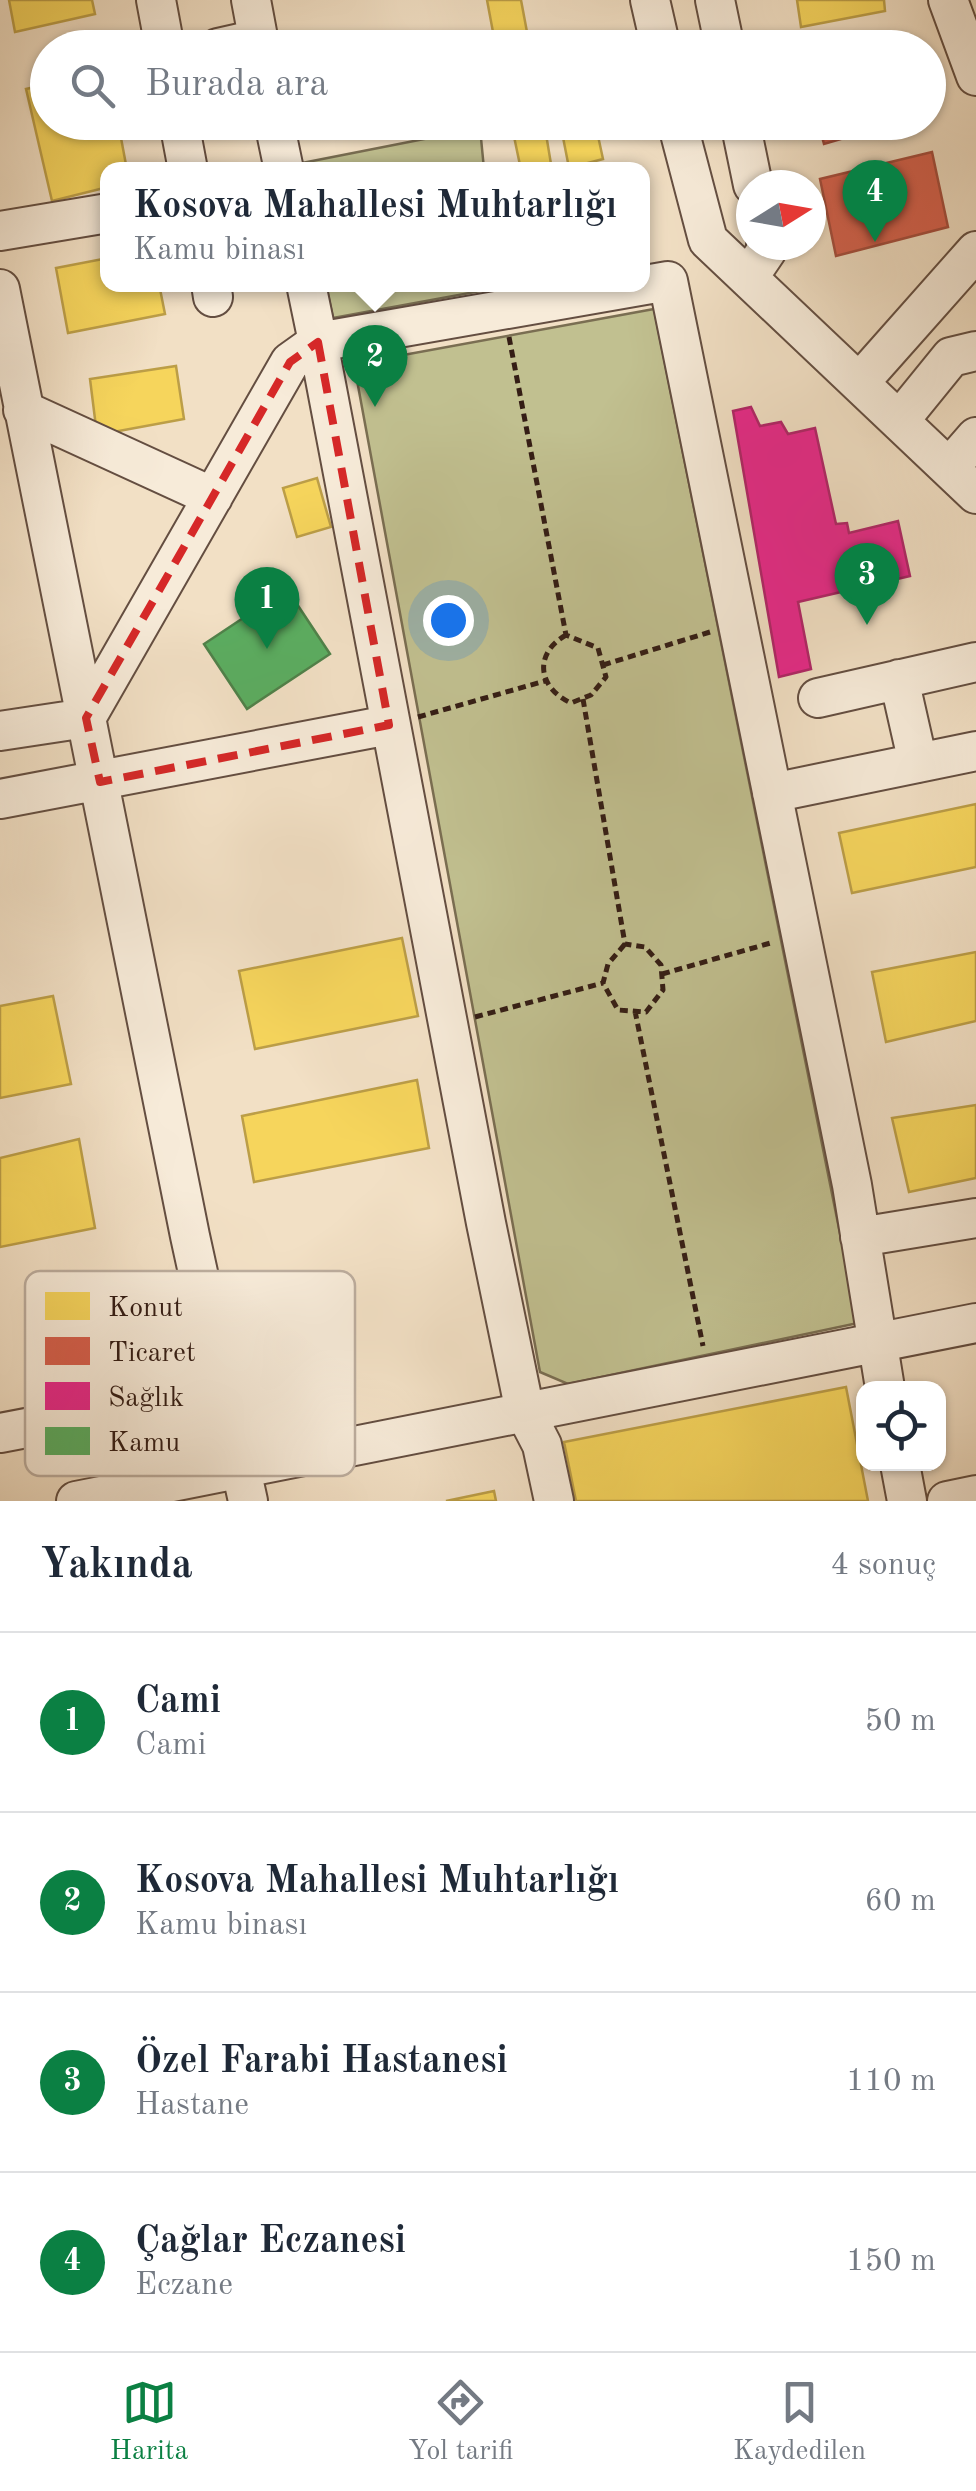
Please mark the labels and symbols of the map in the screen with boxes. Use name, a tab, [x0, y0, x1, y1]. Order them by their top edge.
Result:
pin: 4	[842, 160, 908, 242]
north arrow	[736, 170, 826, 260]
pin: 2	[342, 324, 408, 407]
pin: 3	[834, 542, 900, 625]
pin: 1	[234, 566, 300, 649]
your location	[423, 595, 474, 646]
legend	[25, 1271, 355, 1476]
text: Konut	[108, 1295, 183, 1323]
text: Ticaret	[108, 1340, 196, 1368]
text: Sağlık	[108, 1385, 184, 1413]
text: Kamu	[108, 1430, 180, 1458]

